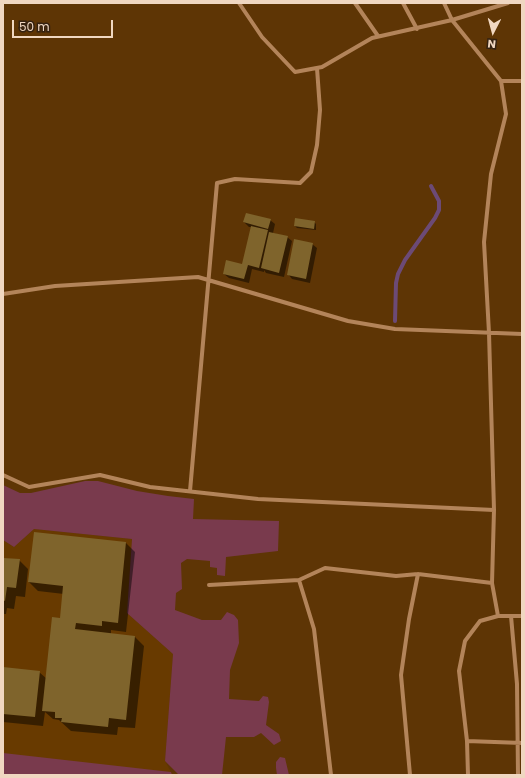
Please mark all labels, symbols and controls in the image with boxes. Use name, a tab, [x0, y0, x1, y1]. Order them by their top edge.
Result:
scale bar	[14, 12, 115, 38]
north arrow	[473, 12, 513, 52]
text: 50 m	[19, 18, 50, 35]
text: N	[487, 36, 497, 52]

